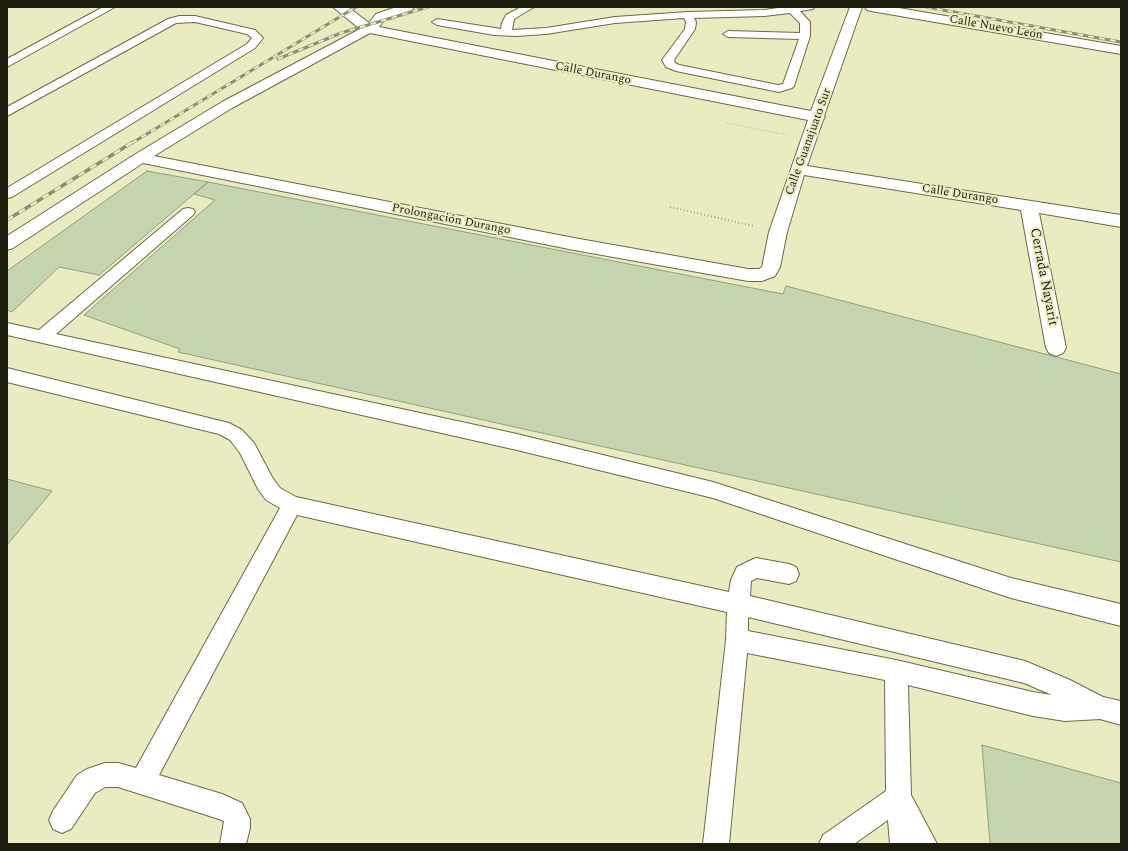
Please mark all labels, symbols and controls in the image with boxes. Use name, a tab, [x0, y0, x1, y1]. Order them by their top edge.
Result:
street label: Calle Nuevo León	[948, 13, 1044, 43]
street label: Calle Durango	[554, 60, 632, 88]
street label: Calle Guanajuato Sur	[783, 86, 835, 198]
street label: Calle Durango	[921, 182, 999, 208]
street label: Prolongación Durango	[390, 201, 512, 239]
street label: Cerrada Nayarit	[1025, 227, 1061, 327]

